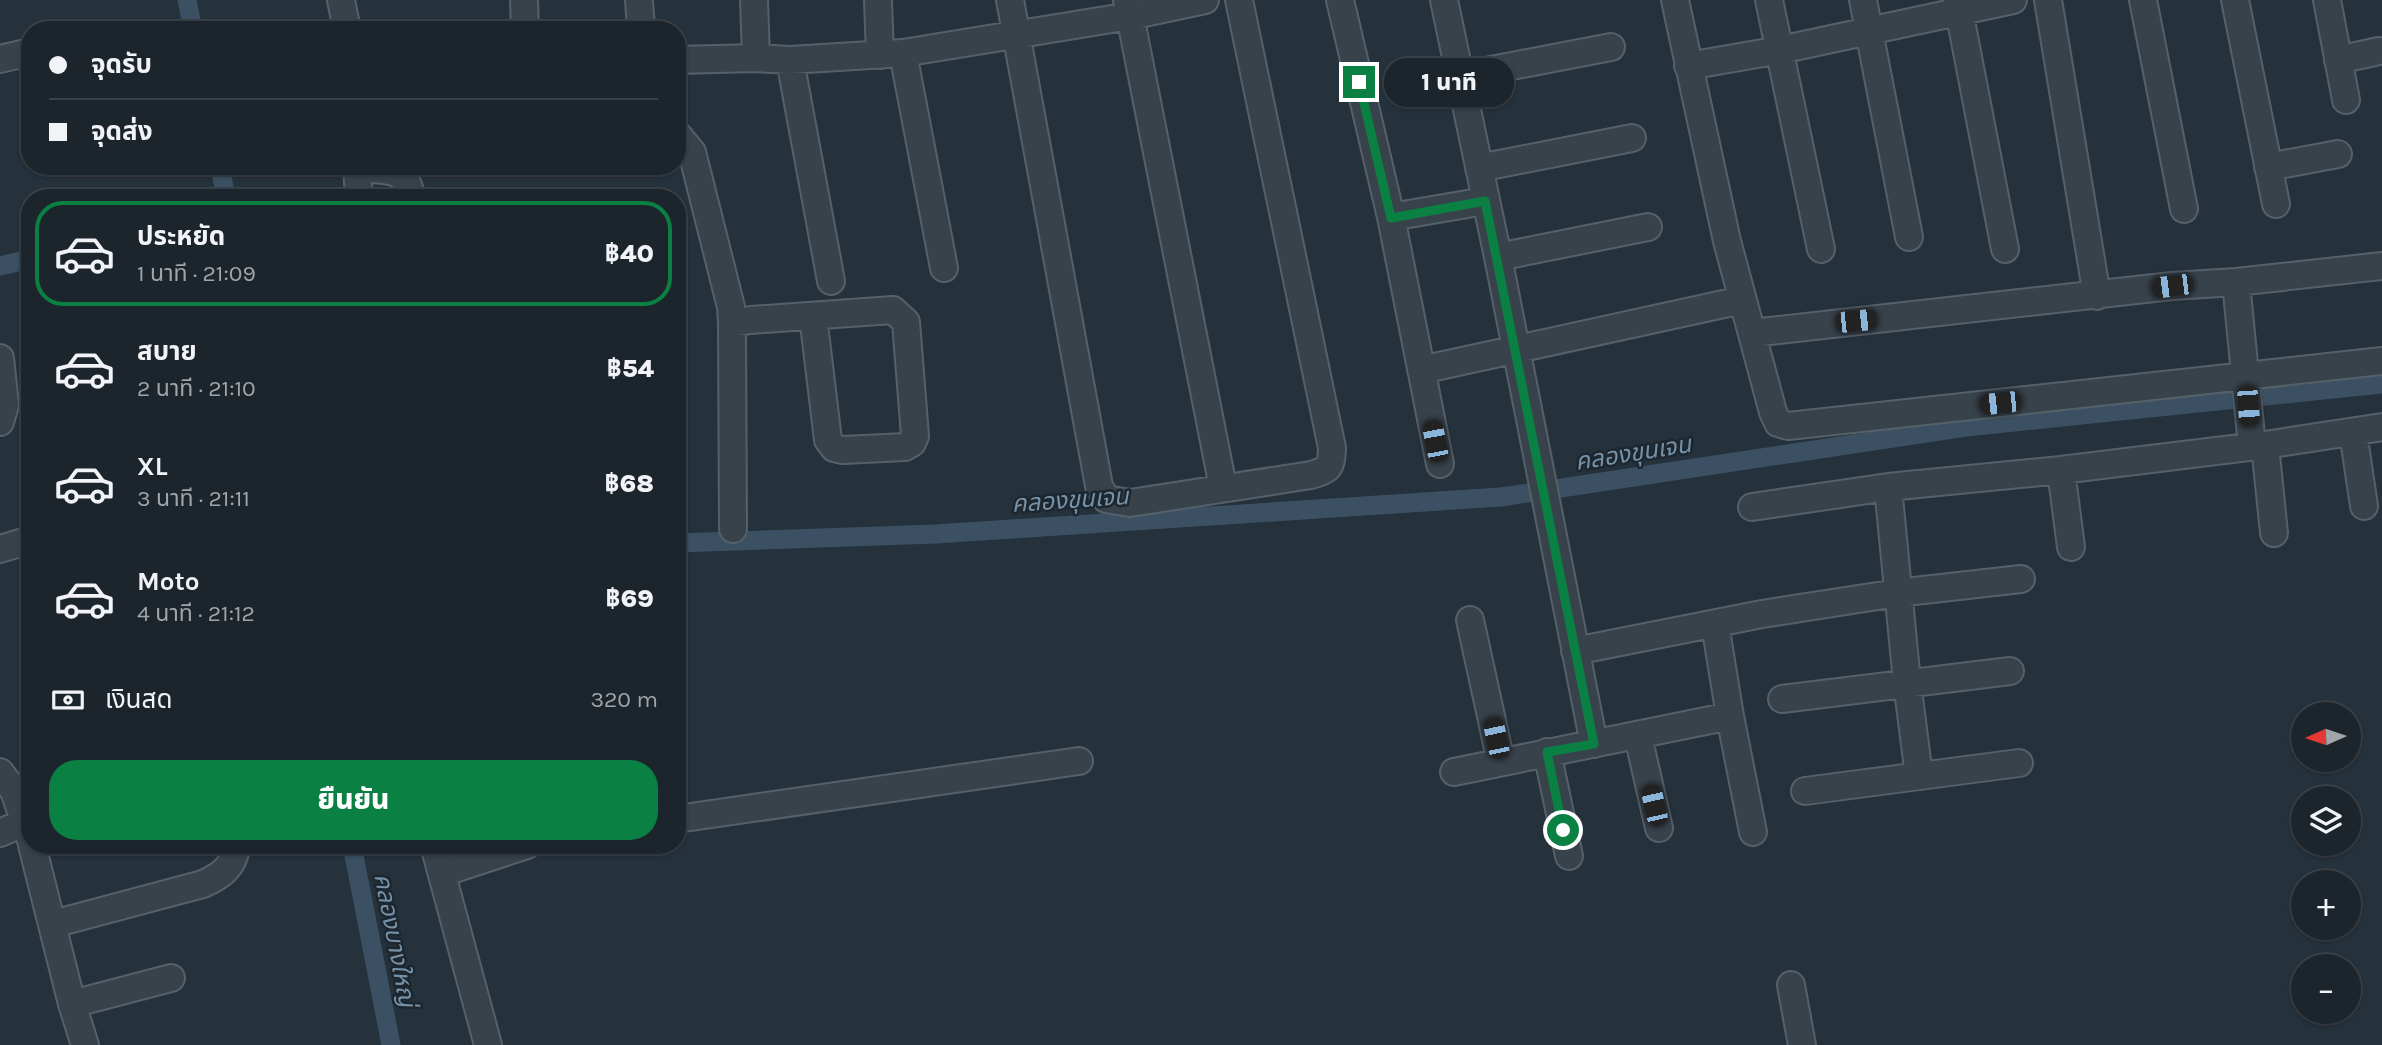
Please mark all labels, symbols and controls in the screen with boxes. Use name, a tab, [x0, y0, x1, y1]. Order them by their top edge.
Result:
text: จุดรับ	[91, 49, 152, 80]
callout: 1 นาที	[1384, 57, 1513, 106]
route end	[1343, 66, 1375, 98]
text: 1 นาที	[1421, 69, 1477, 96]
text: จุดส่ง	[91, 116, 153, 147]
text: ประหยัด	[137, 221, 225, 252]
icon: car	[53, 222, 116, 285]
text: ฿40	[605, 238, 654, 269]
text: 1 นาที · 21:09	[137, 260, 256, 287]
car	[2150, 273, 2195, 299]
car	[1835, 308, 1878, 334]
text: สบาย	[137, 336, 197, 367]
icon: car	[53, 337, 116, 400]
text: ฿54	[607, 353, 654, 384]
text: 2 นาที · 21:10	[137, 375, 256, 402]
car	[2237, 384, 2260, 428]
car	[1979, 390, 2022, 416]
car	[1421, 418, 1450, 464]
water label: คลองขุนเจน	[1573, 430, 1694, 477]
text: XL	[137, 451, 168, 482]
icon: car	[53, 452, 116, 515]
text: ฿68	[604, 468, 654, 499]
water label: คลองขุนเจน	[1011, 482, 1131, 519]
text: 3 นาที · 21:11	[137, 485, 250, 512]
text: Moto	[137, 566, 199, 597]
icon: car	[53, 567, 116, 630]
text: ฿69	[605, 583, 654, 614]
text: 4 นาที · 21:12	[137, 600, 255, 627]
icon: cash	[49, 681, 87, 719]
text: เงินสด	[105, 684, 172, 715]
text: 320 m	[590, 686, 658, 713]
north arrow	[2291, 702, 2361, 772]
map controls	[2291, 702, 2361, 1024]
car	[1482, 715, 1511, 761]
button: ยืนยัน	[49, 760, 658, 840]
car	[1640, 782, 1669, 828]
button: layers	[2291, 786, 2361, 856]
route start	[1547, 814, 1579, 846]
button: +	[2291, 870, 2361, 940]
water label: คลองบางใหญ่	[368, 871, 422, 1012]
button: −	[2291, 954, 2361, 1024]

